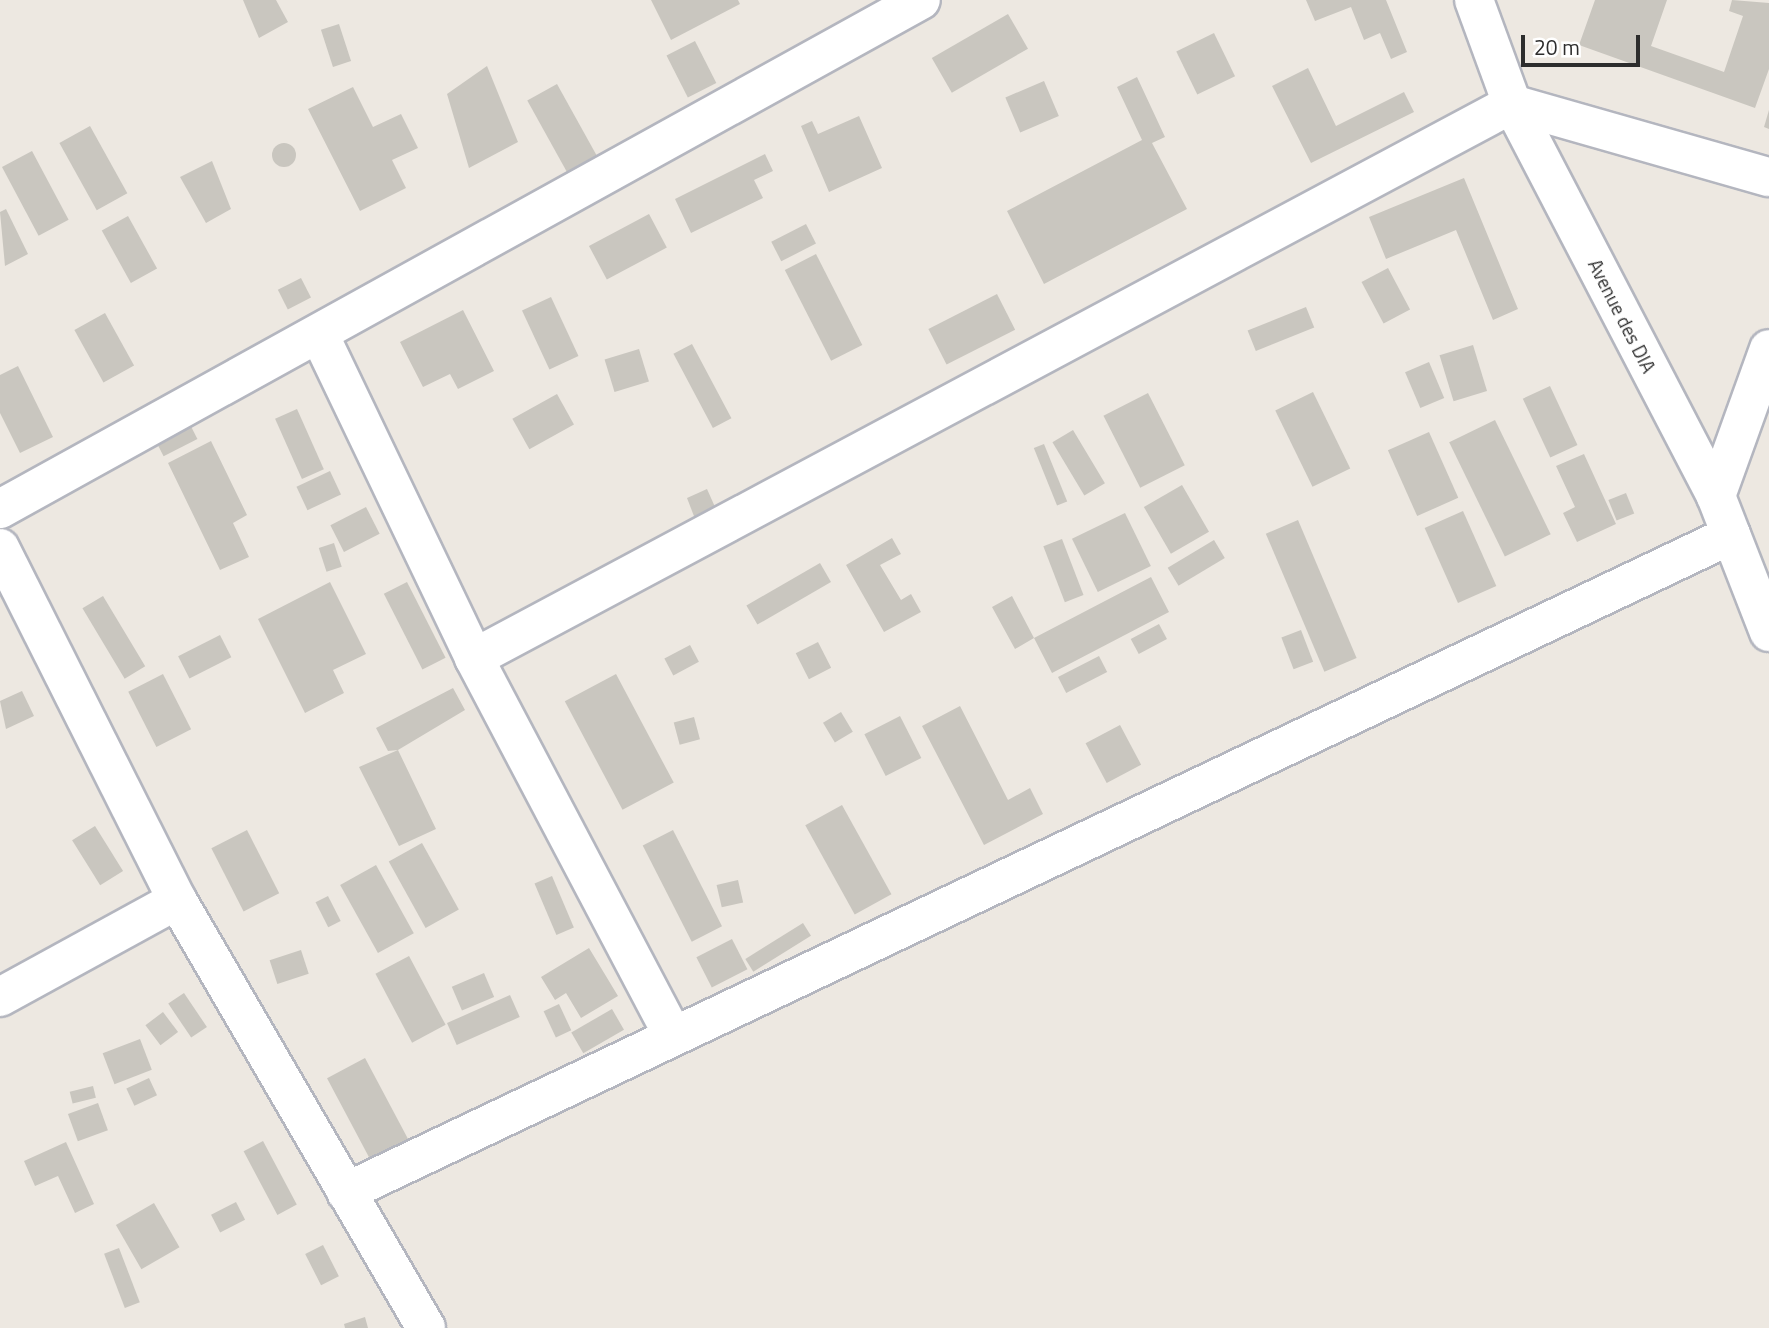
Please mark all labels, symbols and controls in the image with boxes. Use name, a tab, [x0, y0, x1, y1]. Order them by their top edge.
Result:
scale bar	[1524, 21, 1643, 65]
text: 20 m	[1534, 31, 1580, 63]
street label: Avenue des DIA	[1584, 255, 1660, 377]

